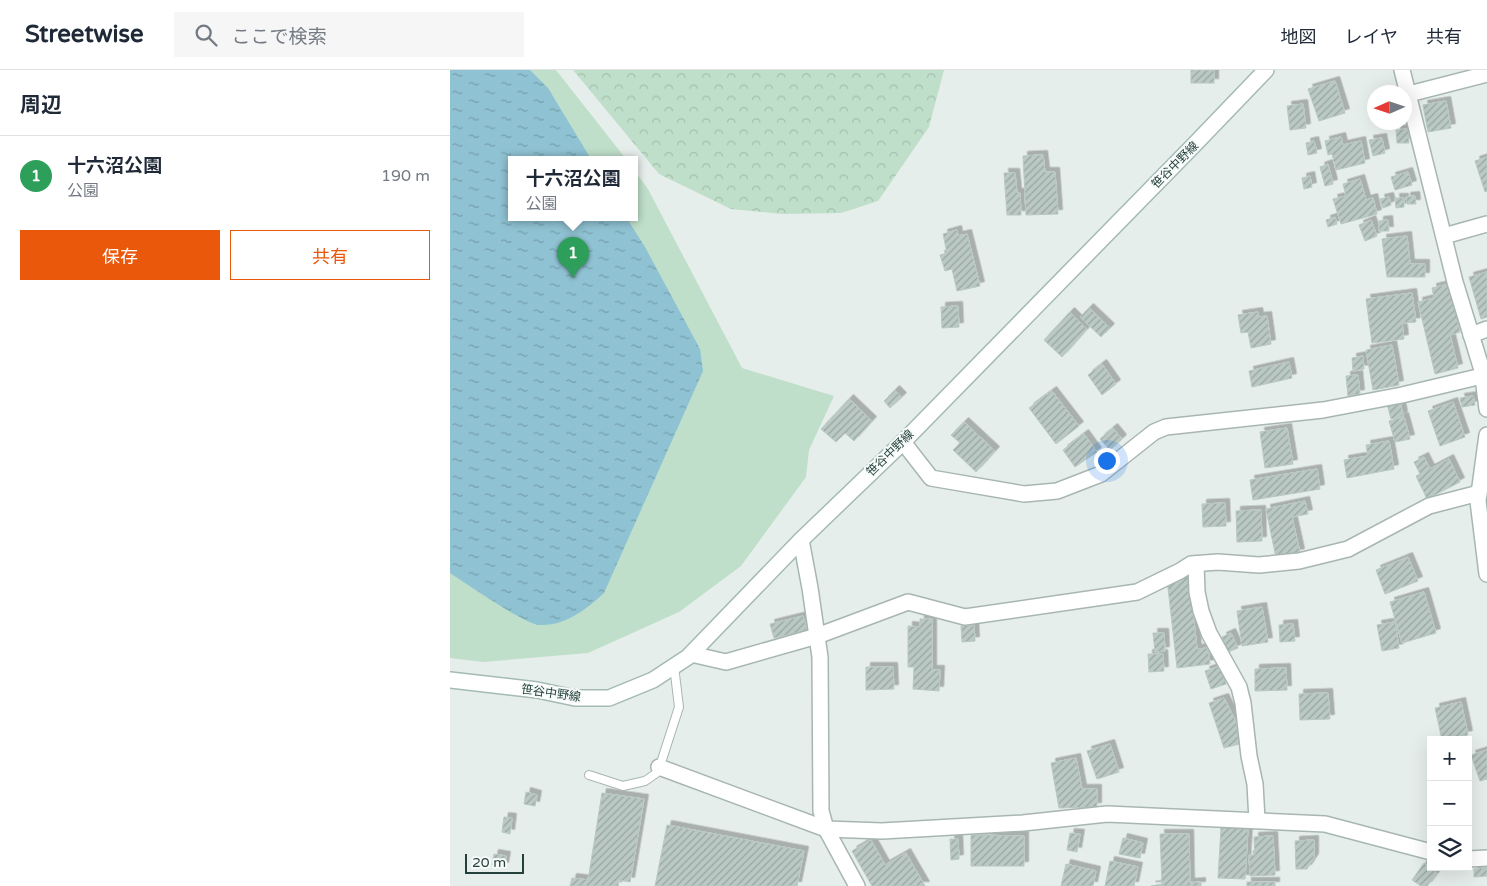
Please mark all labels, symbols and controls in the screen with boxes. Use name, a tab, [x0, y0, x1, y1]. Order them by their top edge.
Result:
search box	[174, 12, 524, 57]
text: Streetwise	[25, 20, 144, 49]
icon: search	[192, 21, 220, 49]
text: ここで検索	[232, 26, 327, 48]
text: 地図	[1281, 26, 1317, 48]
text: レイヤ	[1345, 26, 1398, 48]
text: 共有	[1426, 26, 1462, 48]
north arrow	[1367, 85, 1412, 130]
text: 周辺	[20, 93, 62, 118]
street label: 笹谷中野線	[1149, 139, 1201, 191]
text: 十六沼公園	[67, 155, 162, 177]
popup	[508, 156, 638, 221]
text: 1	[31, 166, 41, 186]
text: 190 m	[381, 166, 430, 186]
text: 十六沼公園	[525, 168, 621, 190]
text: 公園	[67, 181, 99, 201]
text: 公園	[525, 194, 558, 214]
button: 保存	[20, 230, 220, 280]
button: 共有	[230, 230, 430, 280]
pin: 1	[557, 237, 589, 278]
street label: 笹谷中野線	[864, 427, 916, 479]
your location	[1094, 448, 1120, 474]
street label: 笹谷中野線	[520, 682, 582, 704]
map controls	[1427, 736, 1472, 871]
button: +	[1427, 736, 1472, 781]
button: −	[1427, 781, 1472, 826]
button: layers	[1427, 826, 1472, 871]
scale bar	[465, 851, 524, 874]
text: 20 m	[472, 854, 506, 871]

